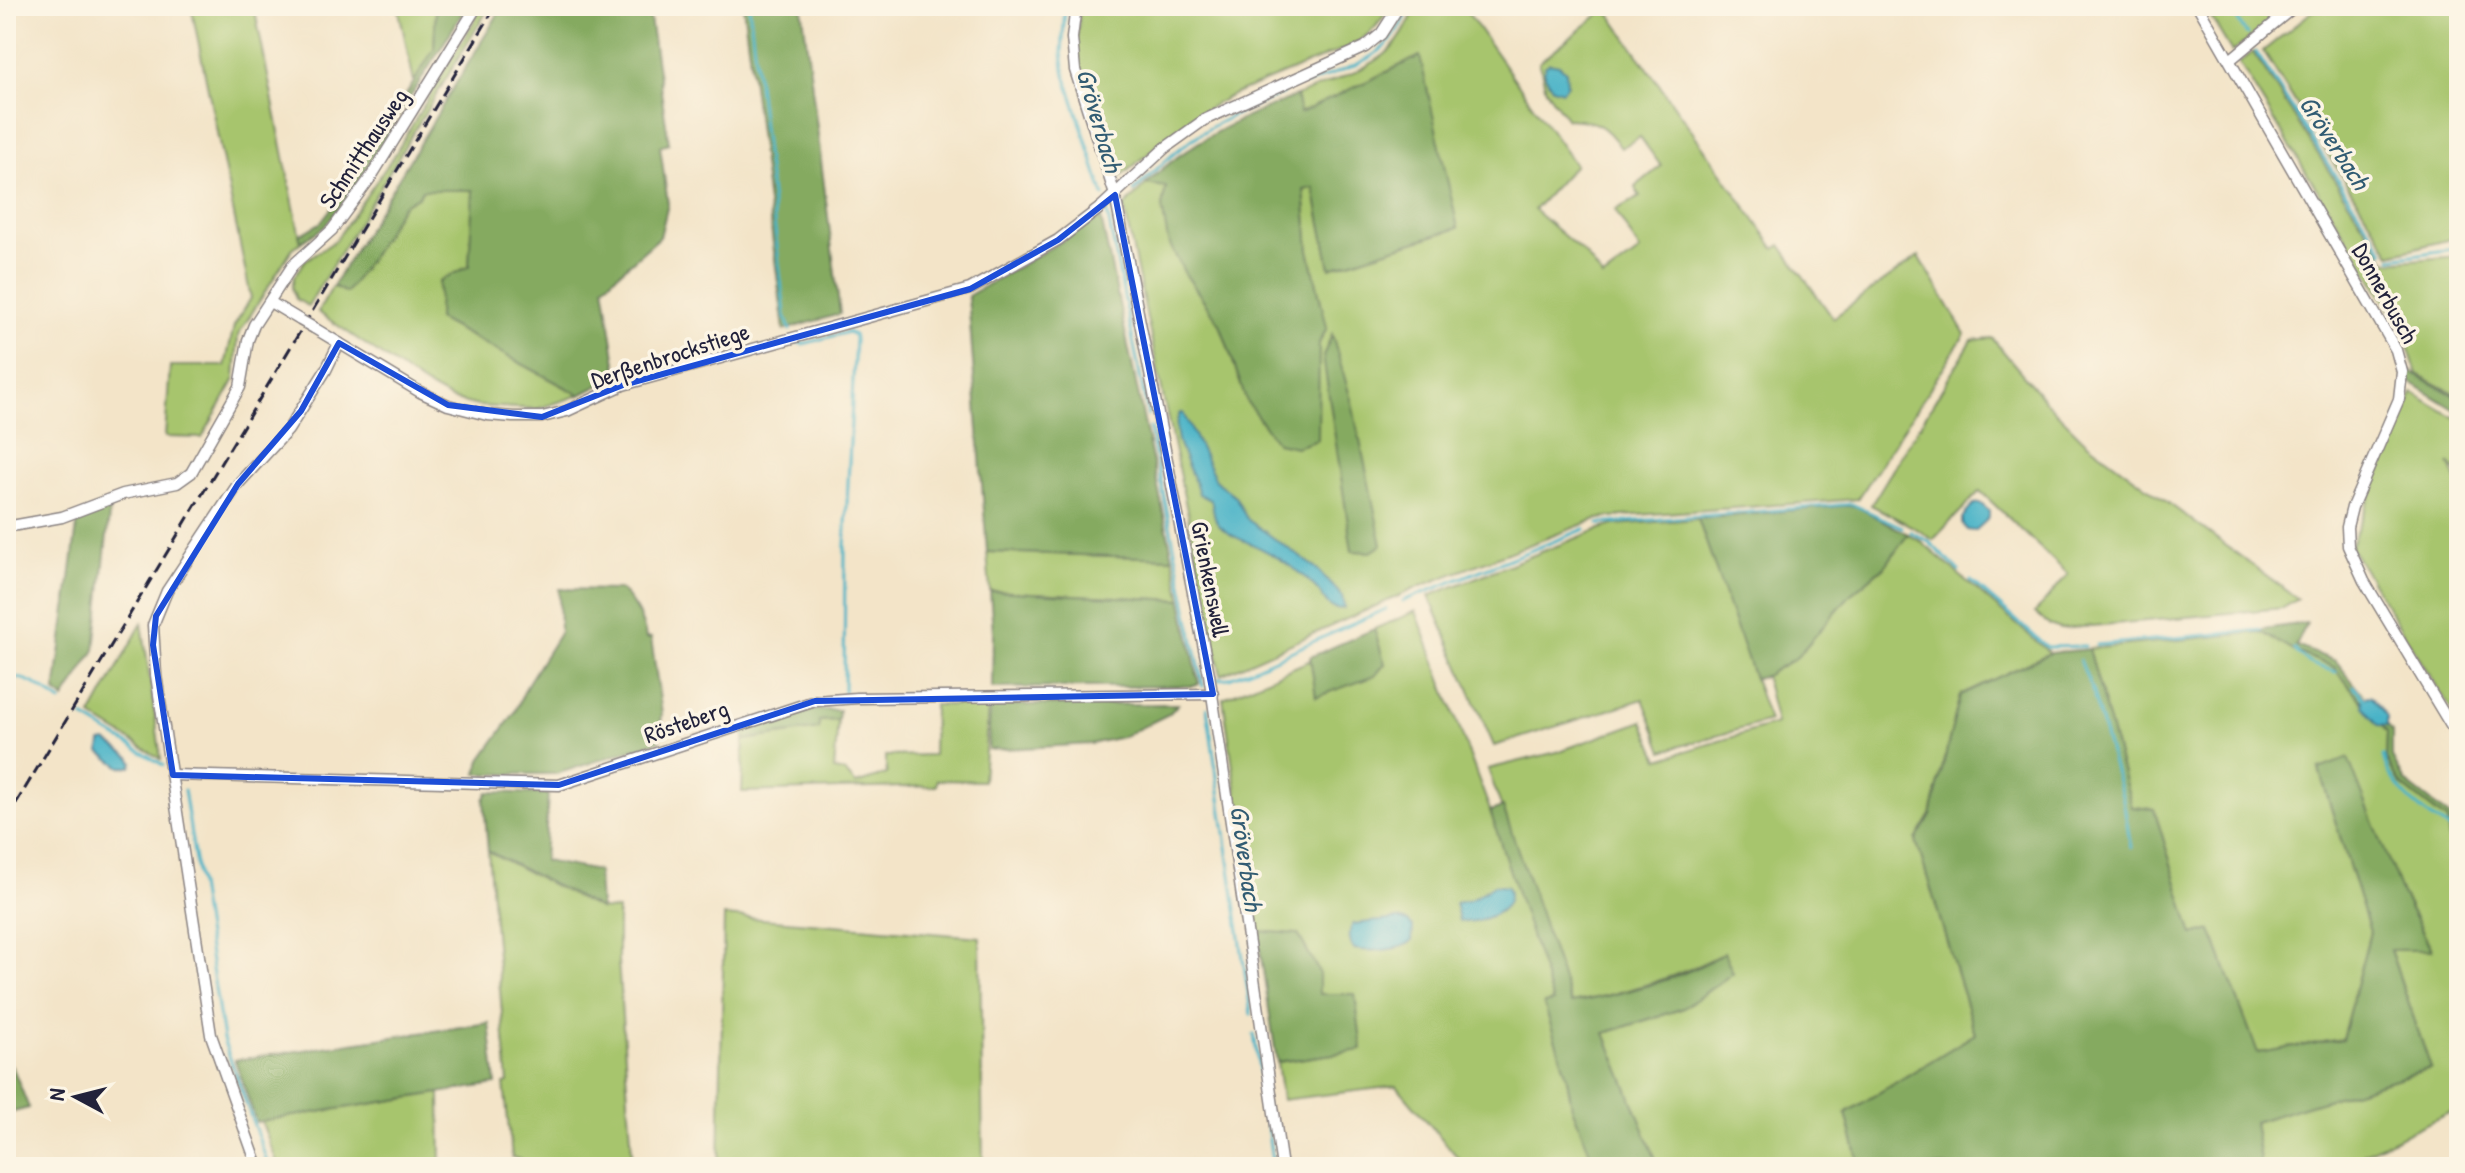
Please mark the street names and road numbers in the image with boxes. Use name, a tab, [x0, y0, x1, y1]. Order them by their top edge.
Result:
street label: Schmitthausweg	[311, 82, 415, 214]
street label: Donnerbusch	[2345, 237, 2427, 349]
street label: Derßenbrockstiege	[587, 314, 753, 396]
street label: Grienkenswell	[1184, 518, 1238, 640]
street label: Rösteberg	[640, 692, 732, 750]

